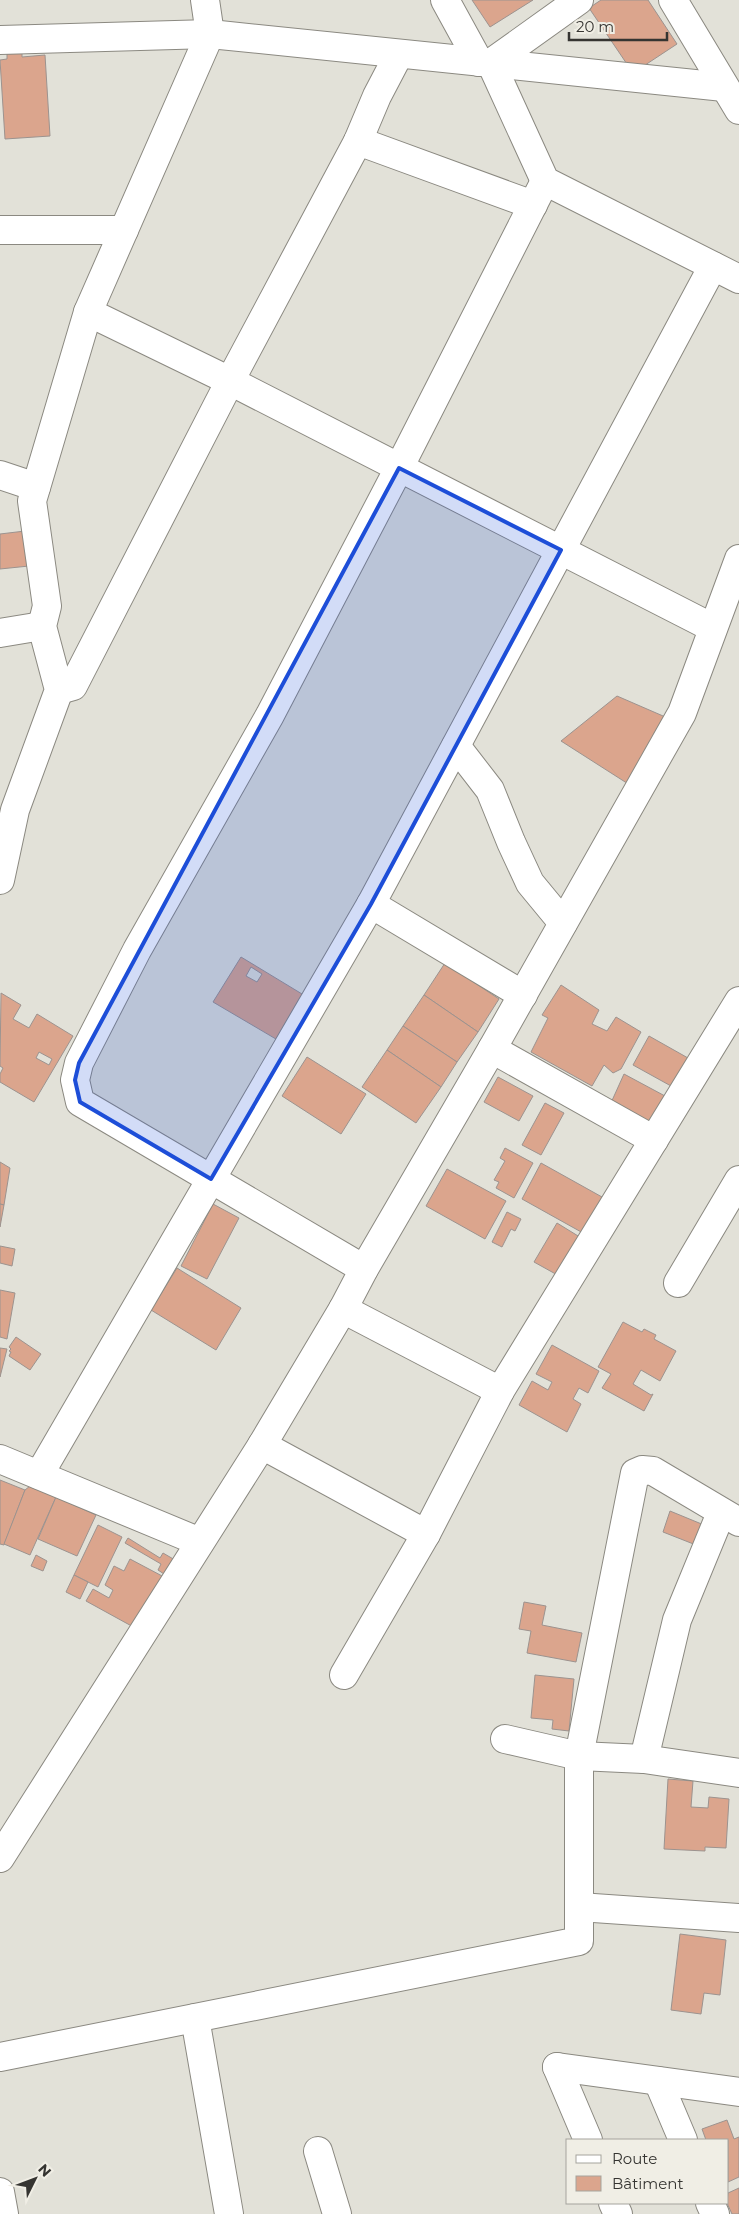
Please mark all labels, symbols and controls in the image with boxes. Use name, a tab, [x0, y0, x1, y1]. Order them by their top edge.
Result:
scale bar	[569, 10, 666, 42]
text: 20 m	[576, 17, 614, 36]
legend	[566, 2139, 729, 2204]
text: Route	[612, 2149, 657, 2168]
north arrow	[10, 2154, 60, 2204]
text: N	[34, 2160, 55, 2181]
text: Bâtiment	[612, 2174, 684, 2193]

